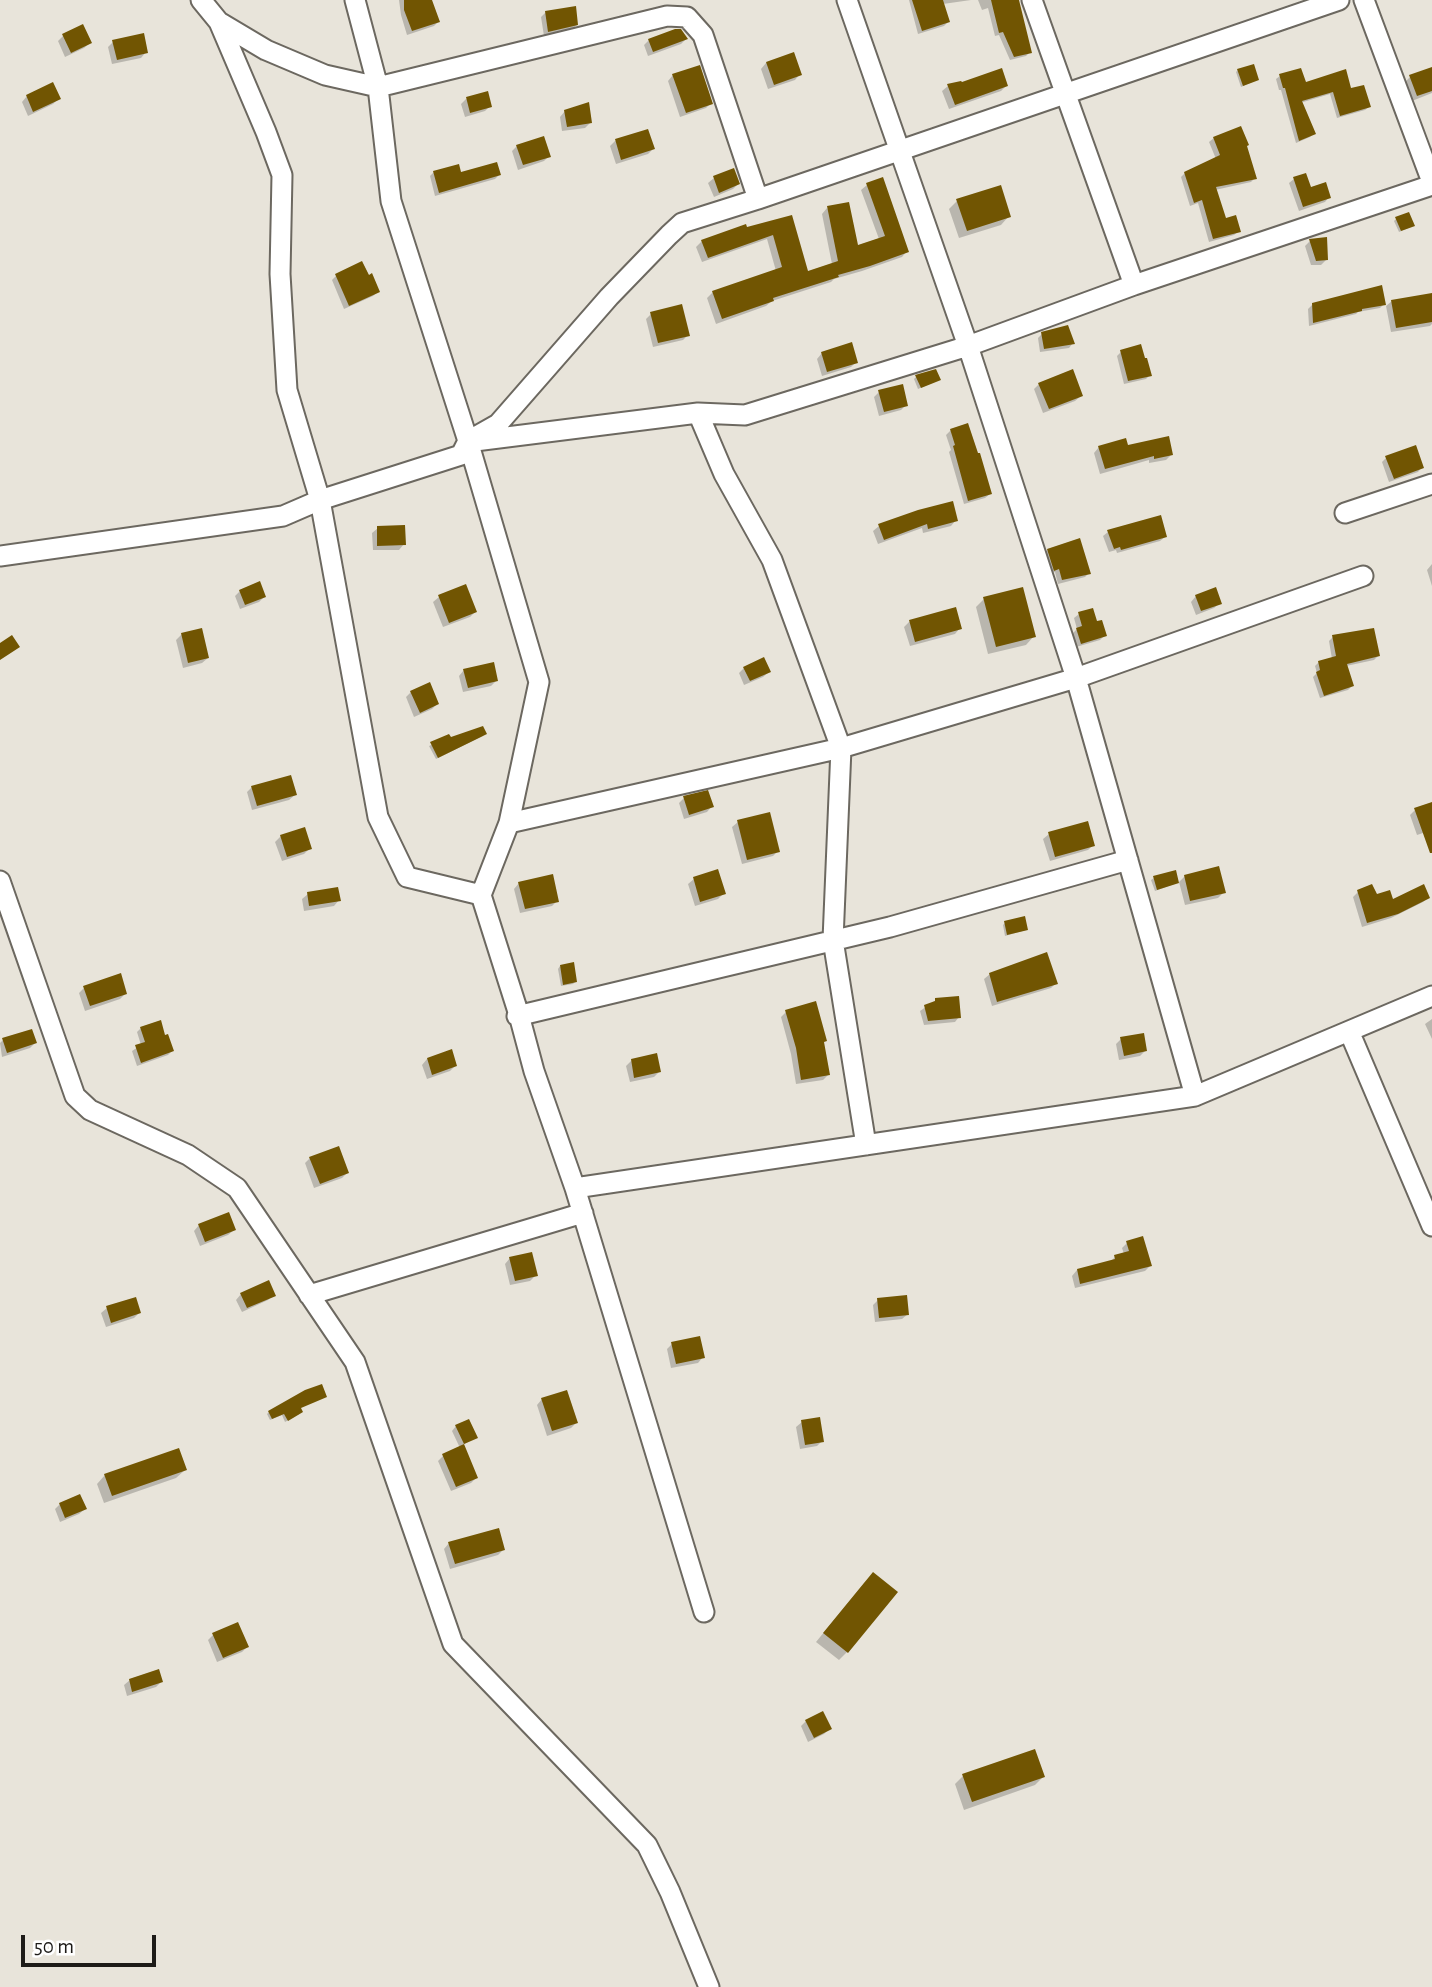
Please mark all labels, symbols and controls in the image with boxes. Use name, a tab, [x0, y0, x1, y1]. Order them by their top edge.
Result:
scale bar	[24, 1920, 159, 1964]
text: 50 m	[34, 1936, 74, 1957]

